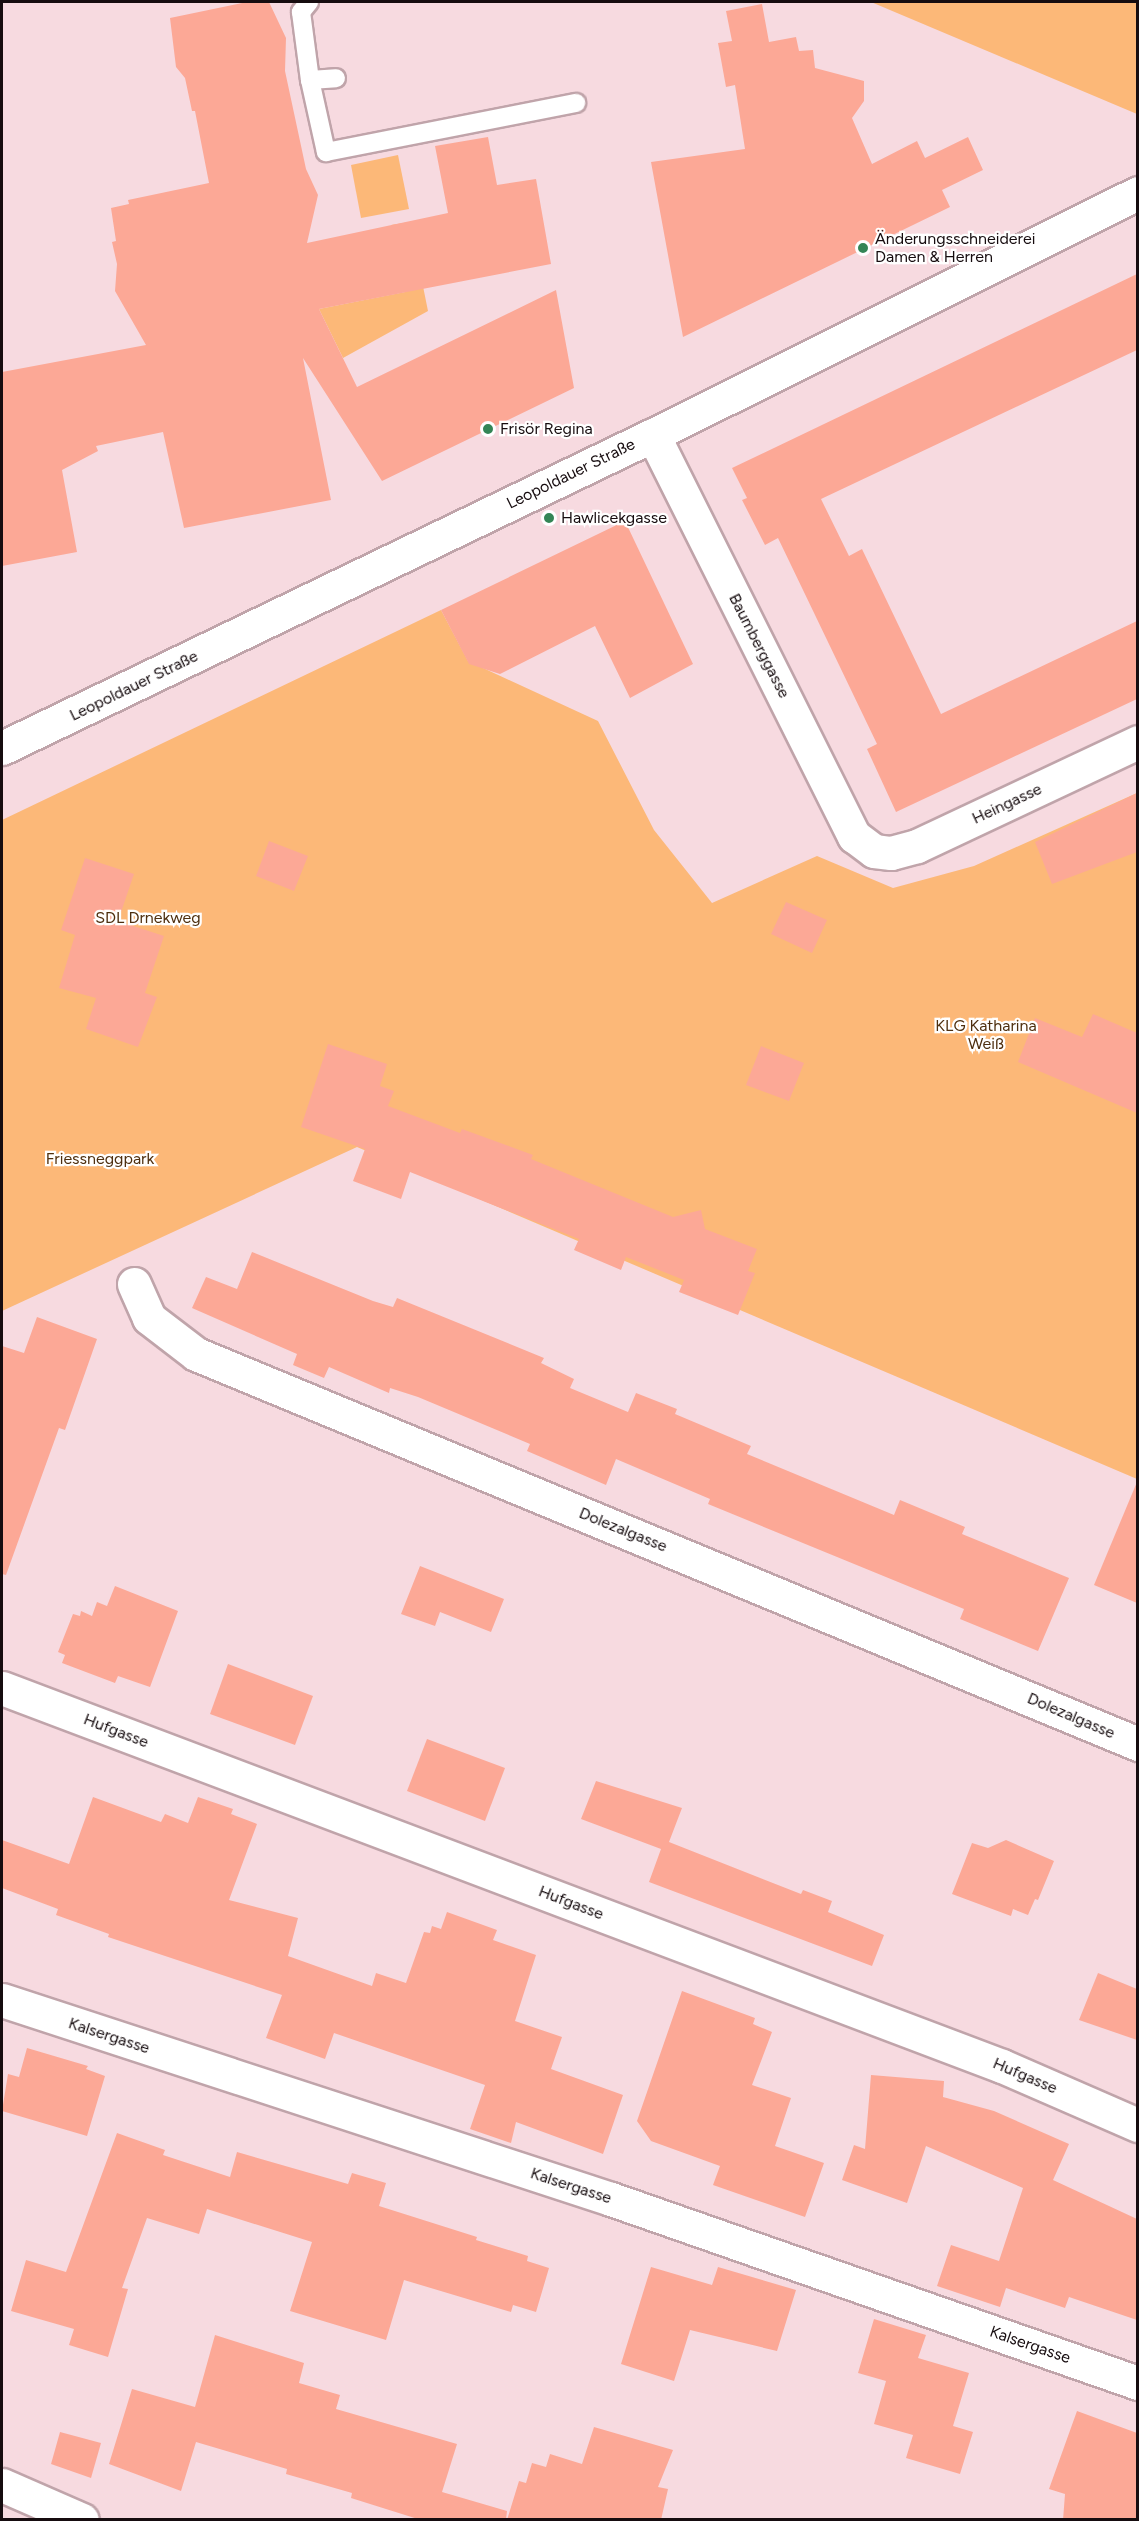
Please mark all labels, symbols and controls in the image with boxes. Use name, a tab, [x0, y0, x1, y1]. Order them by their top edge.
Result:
place label: Änderungsschneiderei Damen & Herren	[875, 229, 1035, 267]
marker: Änderungsschneiderei Damen & Herren	[856, 241, 870, 255]
place label: Frisör Regina	[500, 419, 593, 439]
marker: Frisör Regina	[481, 422, 495, 436]
street label: Leopoldauer Straße	[504, 435, 638, 513]
place label: Hawlicekgasse	[561, 508, 667, 528]
marker: Hawlicekgasse	[542, 511, 556, 525]
street label: Baumberggasse	[724, 591, 794, 701]
street label: Leopoldauer Straße	[67, 647, 201, 725]
street label: Heingasse	[969, 780, 1045, 828]
park label: SDL Drnekweg	[95, 908, 201, 928]
park label: KLG Katharina Weiß	[935, 1016, 1037, 1054]
park label: Friessneggpark	[46, 1149, 154, 1169]
street label: Dolezalgasse	[576, 1504, 670, 1556]
street label: Dolezalgasse	[1024, 1689, 1118, 1743]
street label: Hufgasse	[81, 1710, 151, 1752]
street label: Hufgasse	[536, 1882, 606, 1924]
street label: Kalsergasse	[66, 2014, 152, 2058]
street label: Hufgasse	[990, 2054, 1060, 2098]
street label: Kalsergasse	[528, 2164, 614, 2208]
street label: Kalsergasse	[987, 2322, 1073, 2368]

